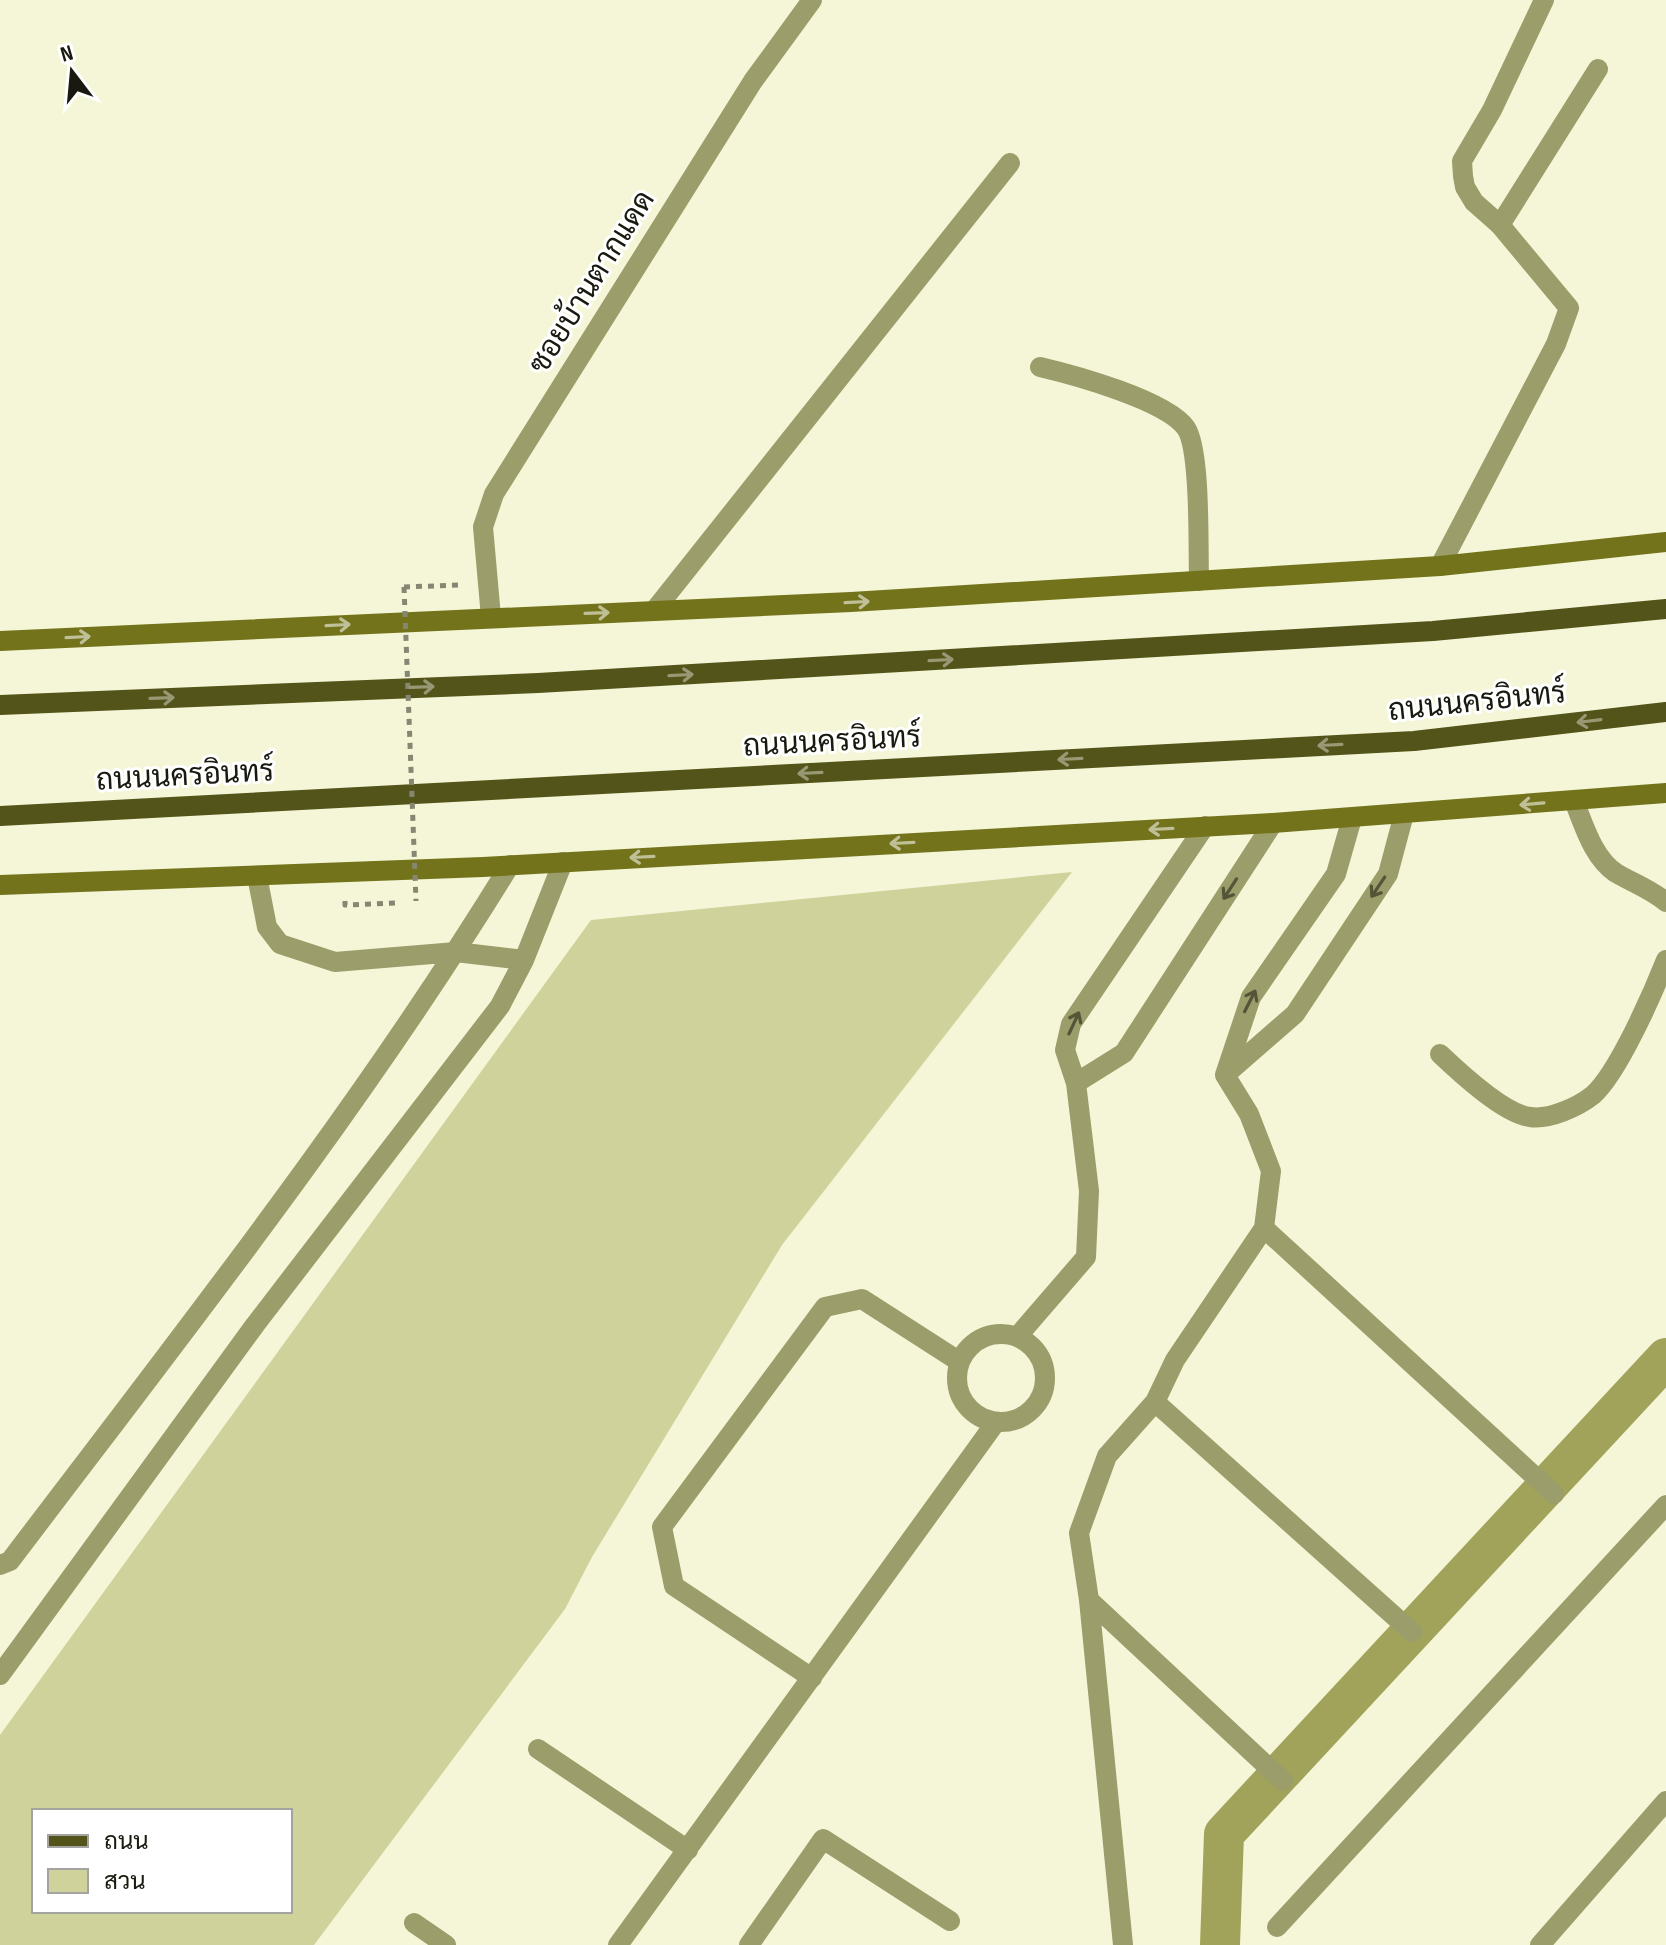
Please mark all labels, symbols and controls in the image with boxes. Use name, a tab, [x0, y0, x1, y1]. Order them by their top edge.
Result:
north arrow	[32, 32, 112, 112]
text: N	[58, 40, 76, 69]
street label: ซอยบ้านตากแดด	[518, 182, 663, 380]
one-way arrow	[843, 594, 870, 609]
one-way arrow	[583, 605, 610, 620]
one-way arrow	[324, 618, 351, 633]
one-way arrow	[64, 629, 91, 644]
one-way arrow	[927, 652, 954, 667]
one-way arrow	[667, 667, 694, 682]
street label: ถนนนครอินทร์	[1386, 672, 1568, 729]
one-way arrow	[408, 680, 435, 695]
one-way arrow	[148, 690, 175, 705]
one-way arrow	[1576, 714, 1602, 729]
street label: ถนนนครอินทร์	[742, 716, 922, 765]
one-way arrow	[1317, 738, 1344, 753]
street label: ถนนนครอินทร์	[95, 750, 275, 799]
one-way arrow	[1057, 752, 1084, 767]
one-way arrow	[798, 766, 824, 781]
one-way arrow	[1520, 797, 1546, 812]
one-way arrow	[1148, 821, 1175, 836]
one-way arrow	[889, 836, 916, 851]
one-way arrow	[629, 850, 656, 865]
one-way arrow	[1370, 876, 1387, 898]
one-way arrow	[1222, 877, 1239, 899]
one-way arrow	[1243, 990, 1258, 1014]
one-way arrow	[1068, 1012, 1083, 1036]
legend	[32, 1809, 292, 1913]
text: ถนน	[104, 1827, 149, 1856]
text: สวน	[104, 1867, 146, 1896]

